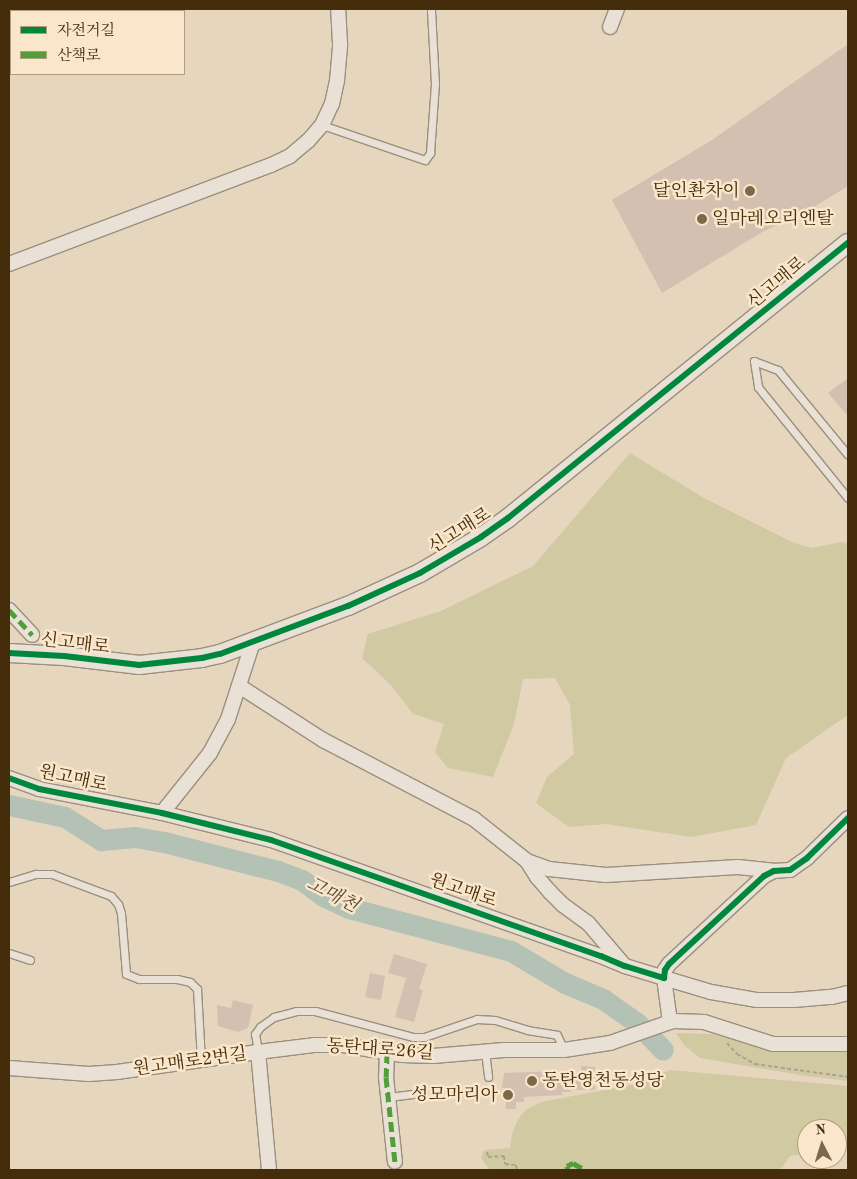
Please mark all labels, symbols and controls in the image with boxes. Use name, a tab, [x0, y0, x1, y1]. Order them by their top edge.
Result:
legend	[10, 10, 185, 75]
text: 자전거길	[57, 24, 115, 39]
text: 산책로	[57, 49, 100, 64]
place label: 달인촨차이	[653, 180, 740, 202]
marker: 달인촨차이	[744, 185, 756, 197]
place label: 일마레오리엔탈	[712, 208, 834, 230]
marker: 일마레오리엔탈	[696, 213, 708, 225]
street label: 신고매로	[743, 252, 811, 314]
street label: 신고매로	[425, 503, 495, 559]
street label: 신고매로	[39, 629, 111, 659]
street label: 원고매로	[37, 761, 109, 797]
street label: 원고매로	[427, 869, 499, 913]
water label: 고매천	[302, 873, 362, 919]
street label: 동탄대로26길	[325, 1035, 435, 1065]
street label: 원고매로2번길	[132, 1043, 248, 1081]
place label: 동탄영천동성당	[542, 1070, 664, 1092]
marker: 동탄영천동성당	[526, 1075, 538, 1087]
place label: 성모마리아	[411, 1084, 498, 1106]
marker: 성모마리아	[502, 1089, 514, 1101]
north arrow	[797, 1119, 847, 1169]
text: N	[815, 1123, 827, 1137]

